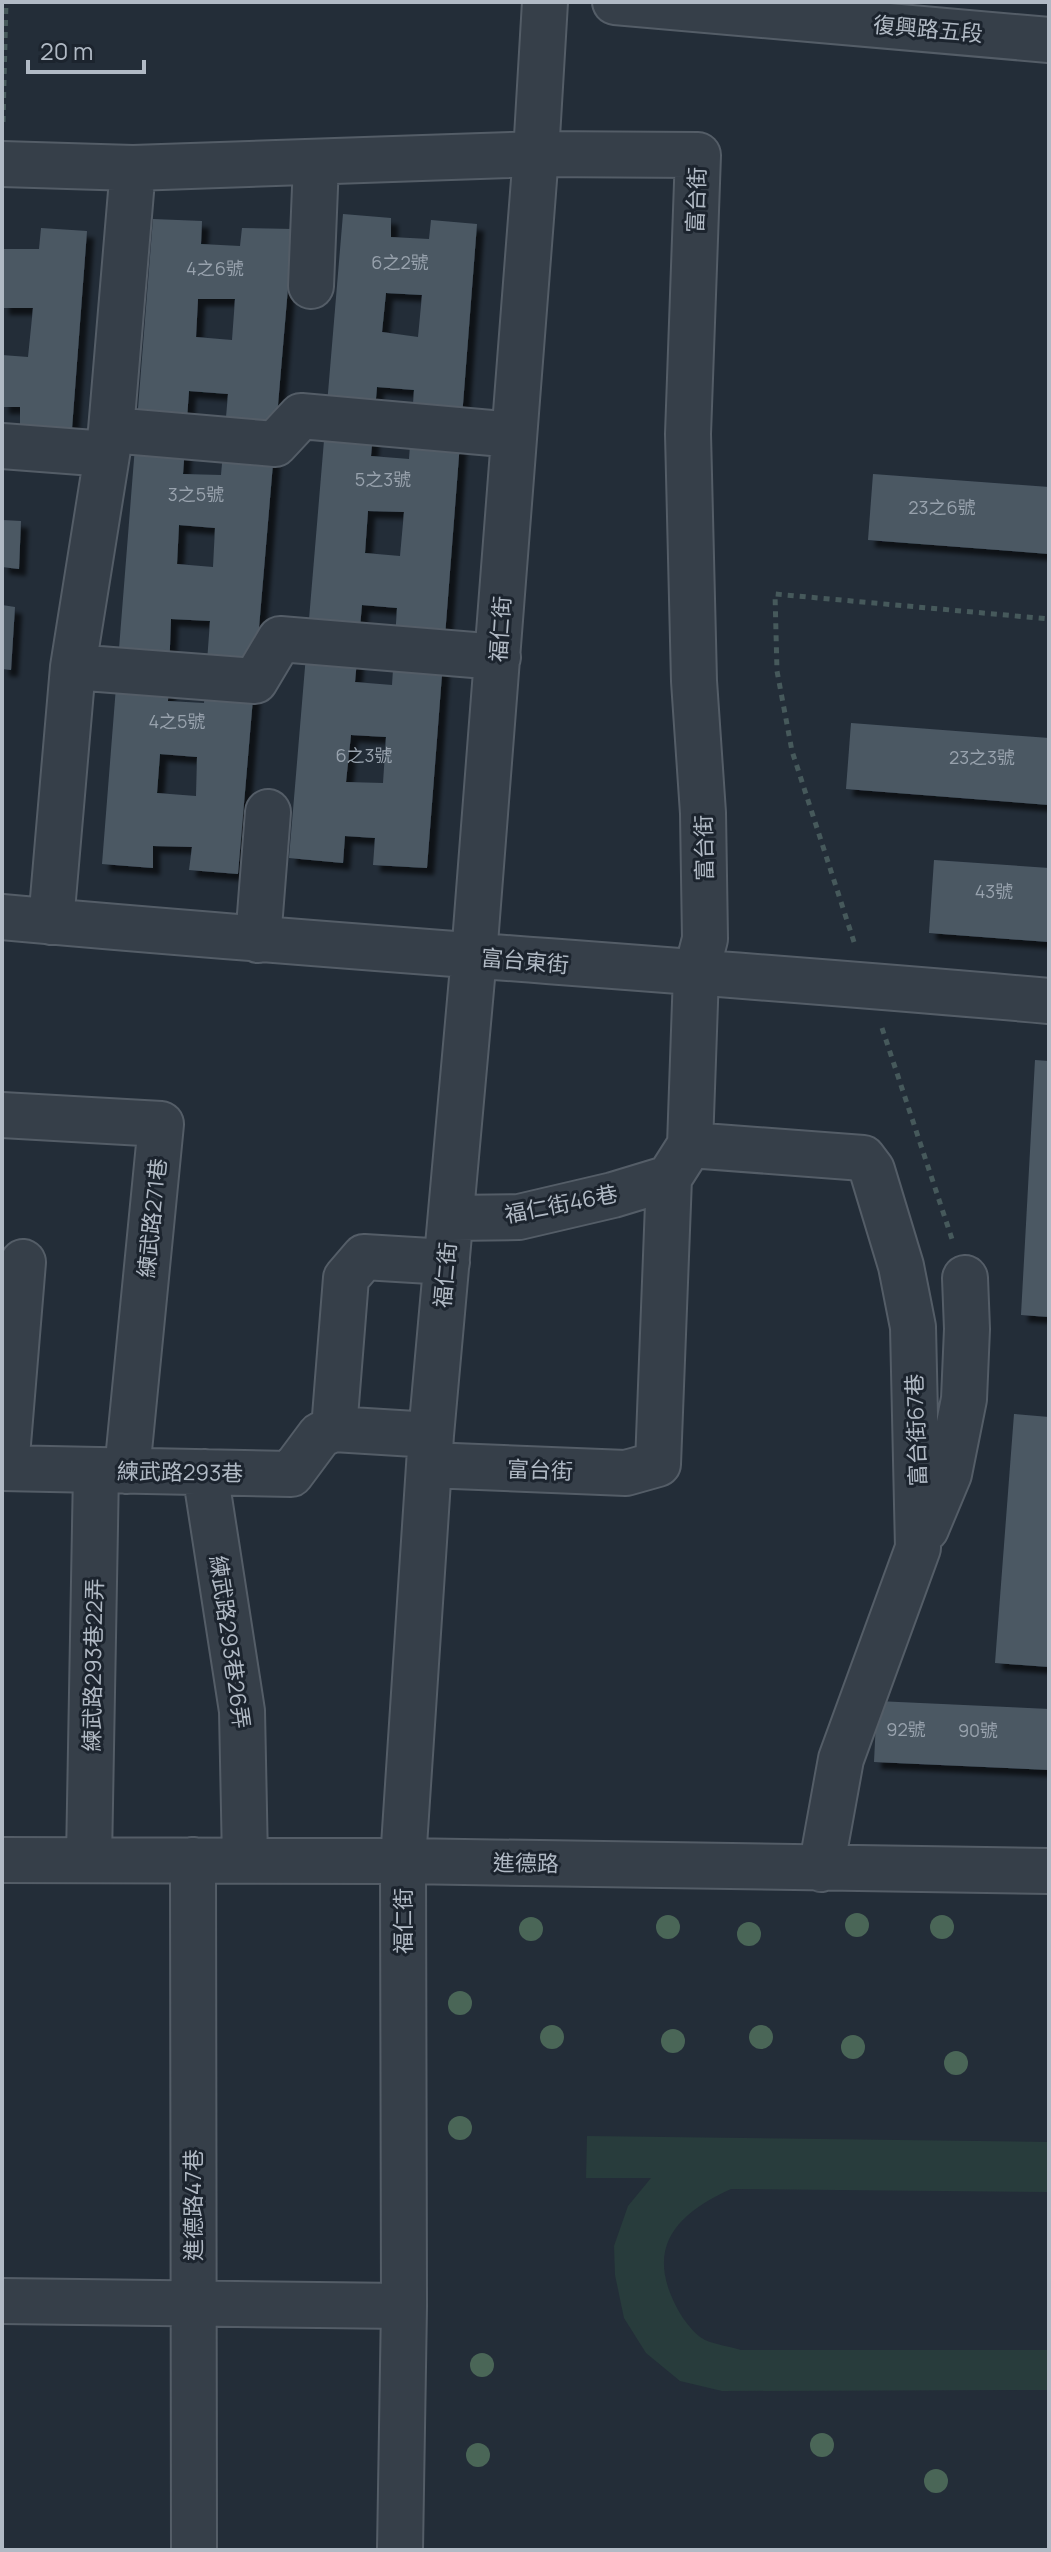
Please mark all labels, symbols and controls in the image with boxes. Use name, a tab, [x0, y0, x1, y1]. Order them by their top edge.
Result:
street label: 復興路五段	[872, 9, 984, 49]
scale bar	[28, 24, 144, 74]
text: 20 m	[40, 34, 93, 67]
street label: 富台街	[680, 166, 712, 234]
house number: 6之2號	[371, 250, 429, 274]
house number: 4之6號	[186, 256, 244, 280]
house number: 5之3號	[355, 467, 411, 491]
house number: 3之5號	[168, 482, 224, 506]
house number: 23之6號	[908, 495, 976, 519]
street label: 福仁街	[483, 595, 517, 663]
house number: 4之5號	[148, 709, 206, 733]
house number: 6之3號	[335, 743, 393, 767]
house number: 23之3號	[949, 745, 1015, 769]
street label: 富台街	[688, 815, 720, 881]
house number: 43號	[975, 879, 1013, 903]
street label: 富台東街	[480, 942, 570, 980]
street label: 練武路271巷	[131, 1157, 173, 1279]
street label: 福仁街46巷	[502, 1178, 620, 1230]
street label: 福仁街	[427, 1241, 463, 1309]
street label: 富台街67巷	[899, 1373, 933, 1487]
street label: 富台街	[506, 1454, 574, 1486]
street label: 練武路293巷	[117, 1456, 243, 1488]
street label: 練武路293巷26弄	[203, 1553, 257, 1731]
street label: 練武路293巷22弄	[76, 1578, 110, 1752]
house number: 92號	[886, 1717, 926, 1741]
house number: 90號	[958, 1718, 998, 1742]
street label: 進德路	[493, 1847, 559, 1879]
street label: 福仁街	[388, 1888, 418, 1954]
street label: 進德路47巷	[178, 2149, 208, 2261]

